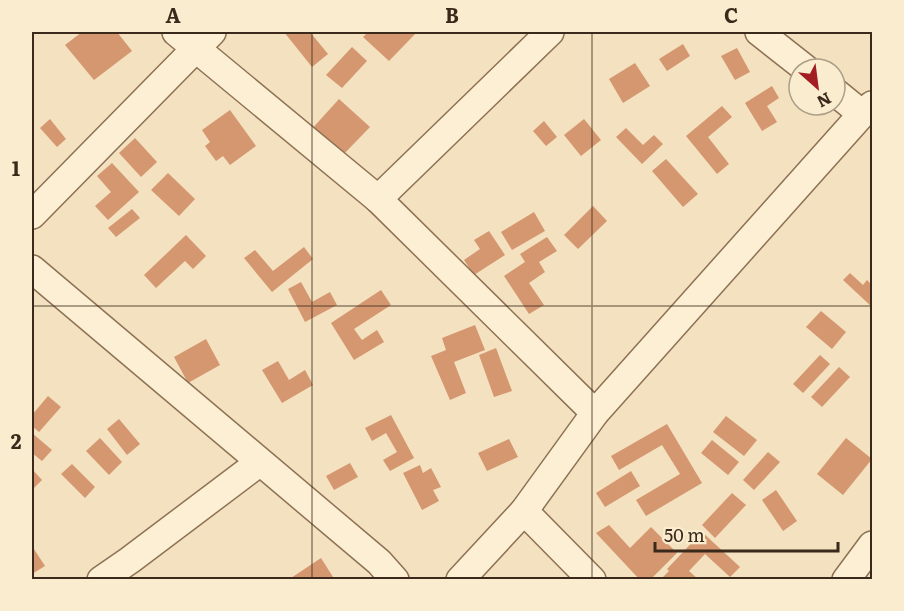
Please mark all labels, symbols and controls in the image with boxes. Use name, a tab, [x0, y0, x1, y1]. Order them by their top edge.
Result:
text: A	[165, 0, 181, 29]
text: B	[445, 0, 459, 29]
text: C	[724, 0, 738, 29]
north arrow	[787, 57, 847, 117]
text: N	[813, 87, 836, 115]
text: 1	[12, 152, 20, 182]
text: 2	[11, 425, 22, 455]
scale bar	[655, 515, 838, 553]
text: 50 m	[664, 521, 705, 548]

